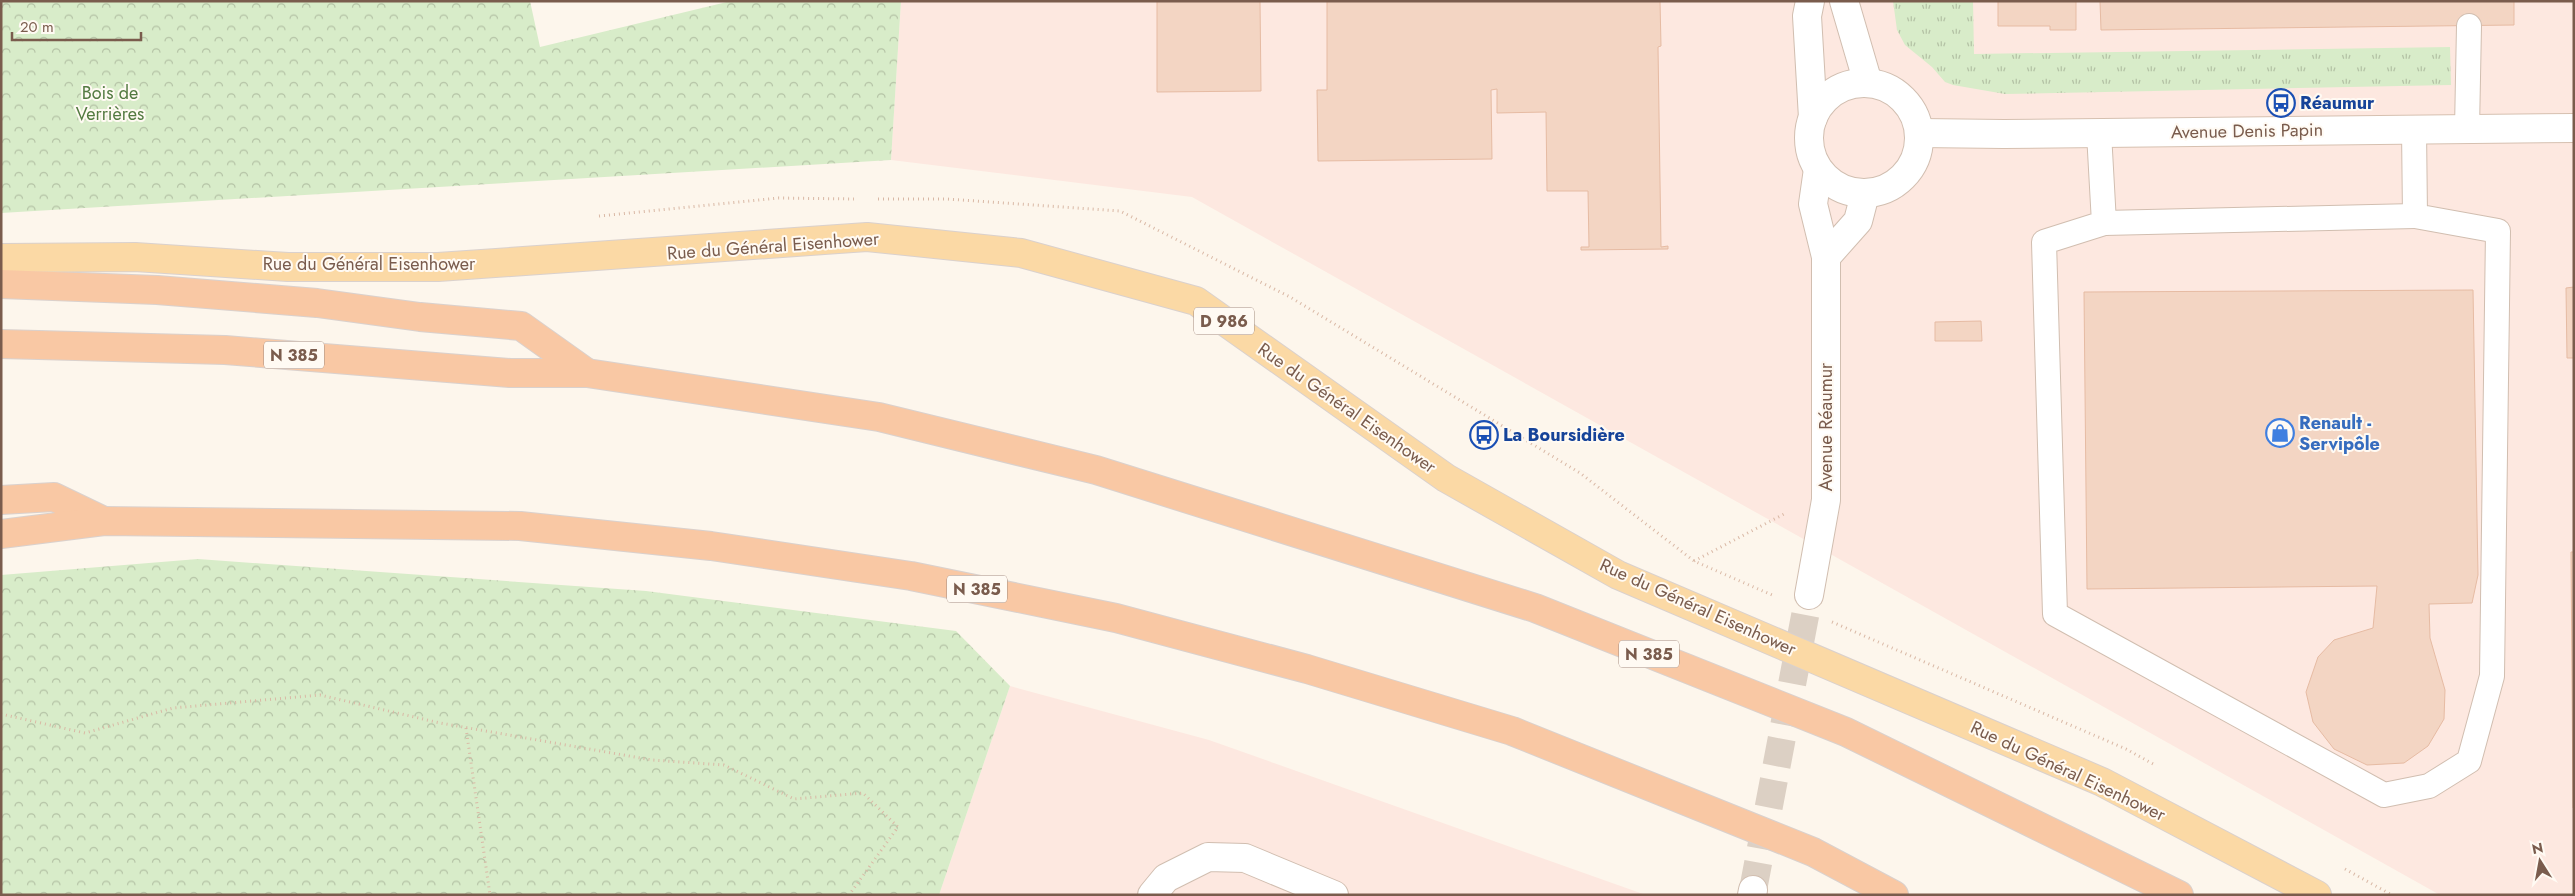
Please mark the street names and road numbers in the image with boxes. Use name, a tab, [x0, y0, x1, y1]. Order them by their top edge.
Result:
street label: Avenue Denis Papin	[2171, 117, 2323, 145]
street label: Rue du Général Eisenhower	[666, 226, 881, 266]
street label: Rue du Général Eisenhower	[263, 251, 476, 277]
road number: D 986	[1194, 308, 1254, 334]
street label: Rue du Général Eisenhower	[1252, 336, 1442, 480]
road number: N 385	[264, 342, 324, 368]
street label: Avenue Réaumur	[1813, 362, 1839, 491]
street label: Rue du Général Eisenhower	[1596, 552, 1801, 662]
road number: N 385	[947, 576, 1007, 602]
road number: N 385	[1619, 641, 1679, 668]
street label: Rue du Général Eisenhower	[1966, 714, 2171, 828]

